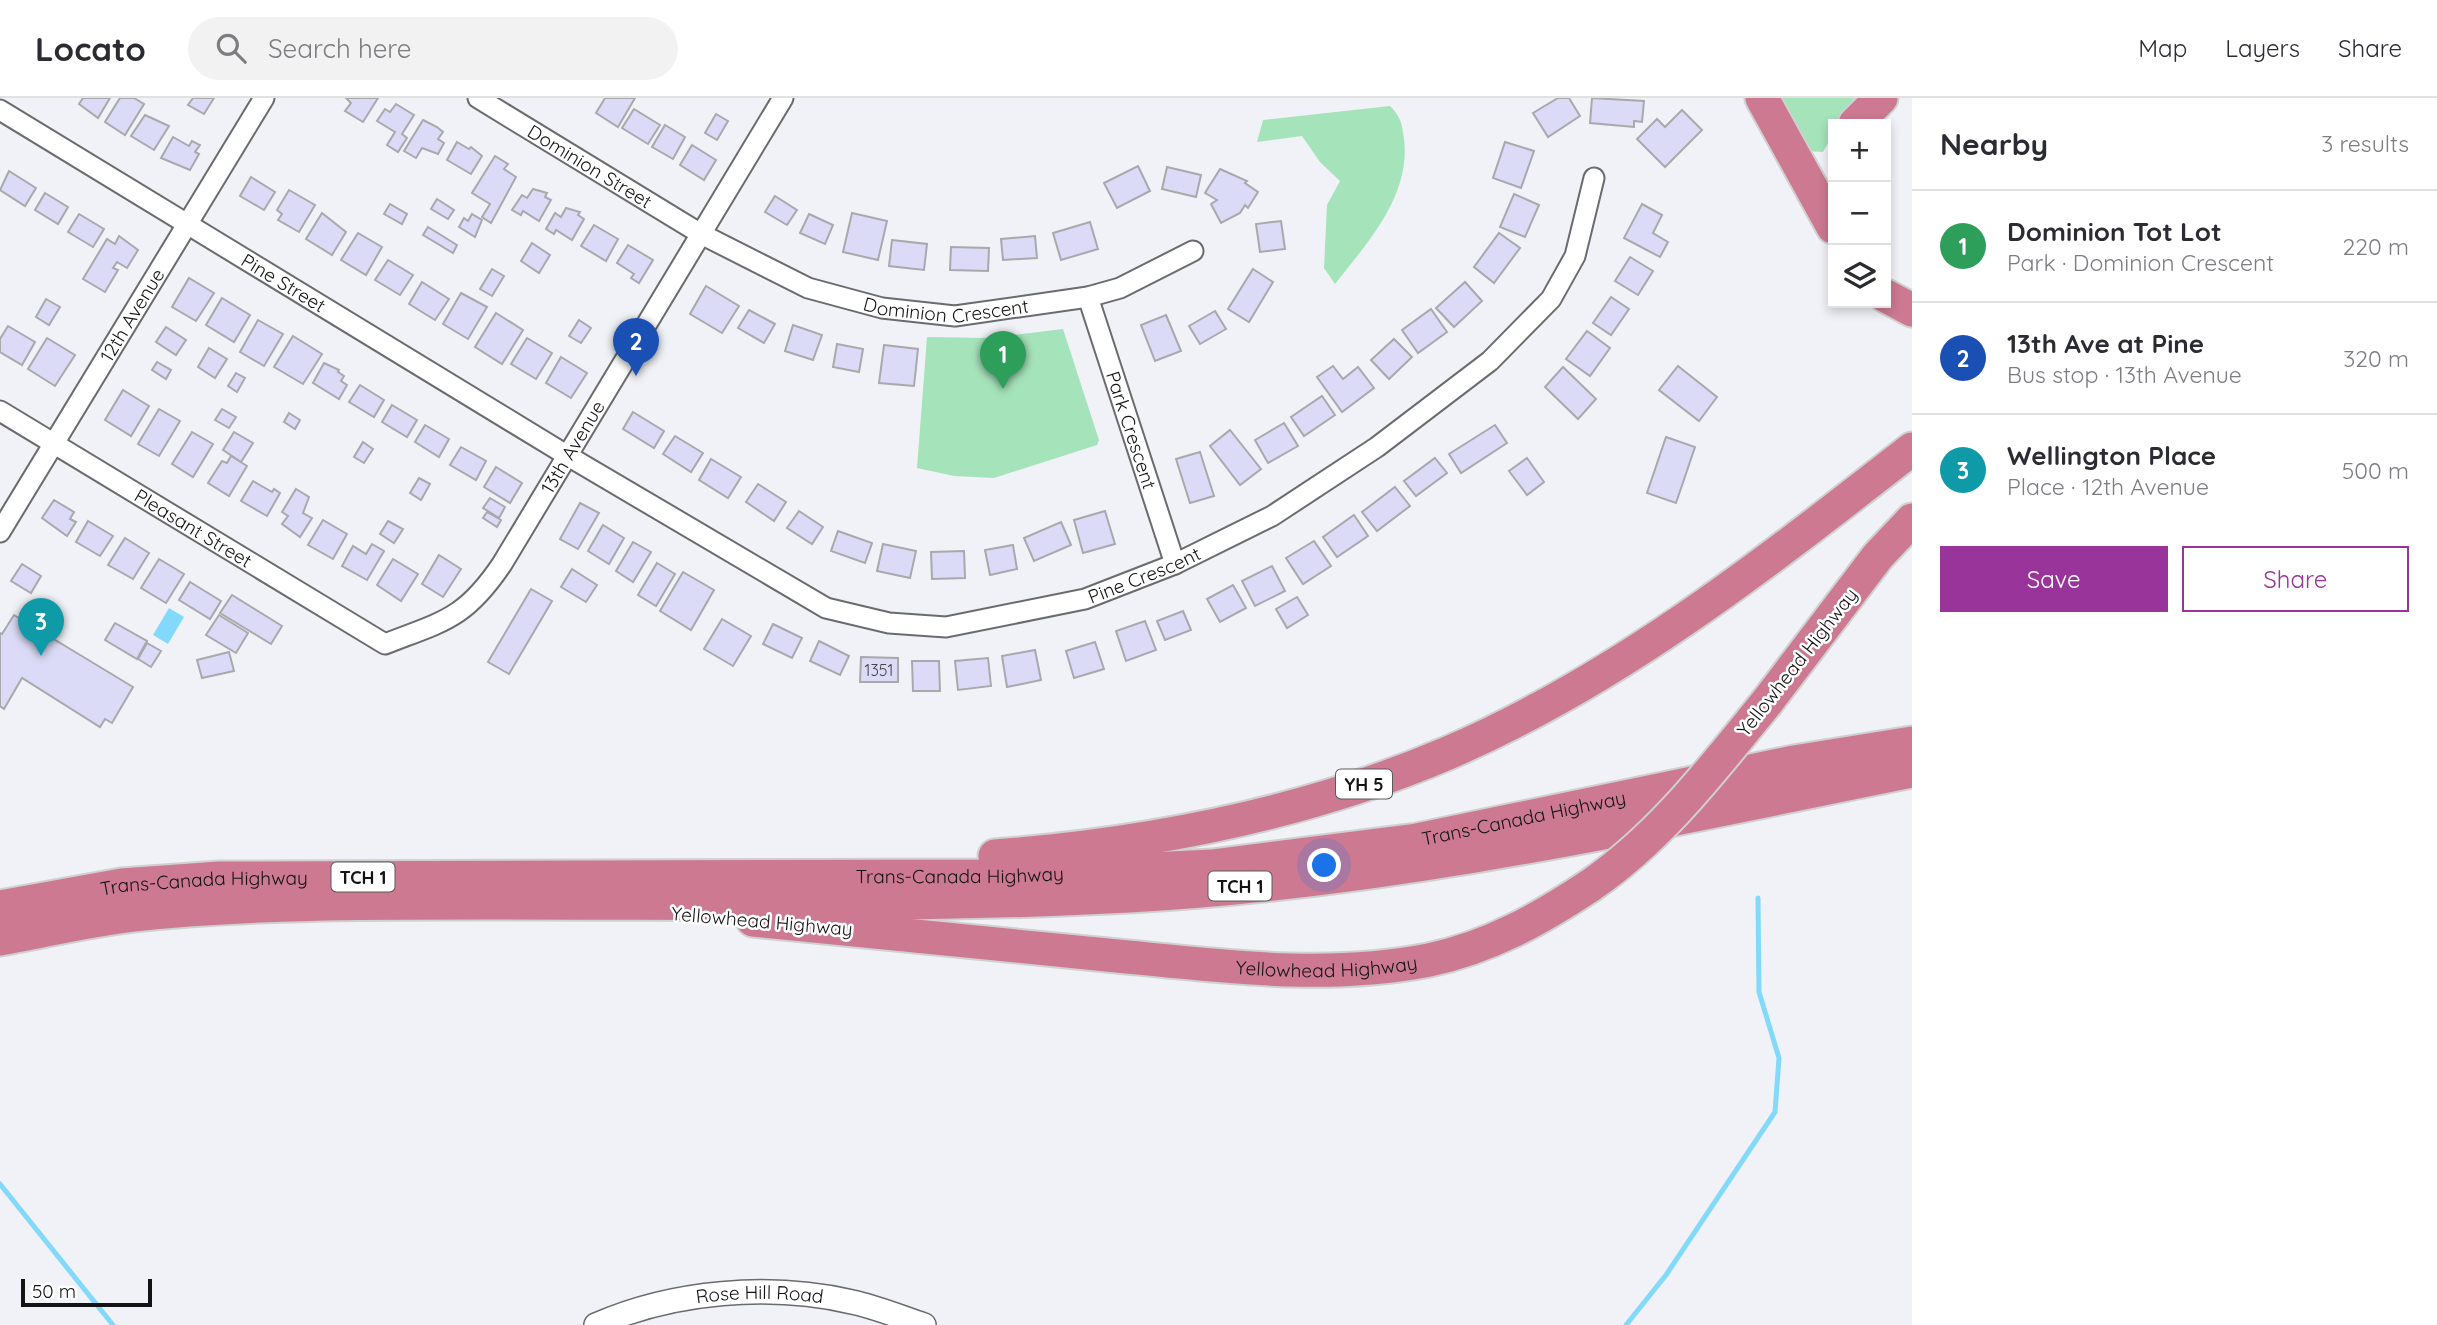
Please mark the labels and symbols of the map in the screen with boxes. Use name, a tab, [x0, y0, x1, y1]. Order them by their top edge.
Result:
street label: Dominion Street	[523, 119, 656, 213]
street label: Pine Street	[237, 248, 330, 318]
street label: 12th Avenue	[94, 264, 170, 366]
street label: Dominion Crescent	[861, 291, 1030, 328]
pin: 2	[613, 318, 659, 376]
pin: 1	[980, 331, 1026, 389]
street label: Park Crescent	[1101, 368, 1162, 492]
street label: 13th Avenue	[535, 396, 610, 498]
street label: Pleasant Street	[130, 483, 256, 573]
street label: Pine Crescent	[1084, 541, 1204, 609]
street label: Yellowhead Highway	[1732, 583, 1862, 741]
pin: 3	[18, 598, 64, 656]
house number: 1351	[865, 660, 893, 680]
road number: YH 5	[1336, 770, 1392, 798]
street label: Trans-Canada Highway	[1419, 785, 1628, 851]
your location	[1307, 848, 1341, 882]
street label: Trans-Canada Highway	[856, 861, 1064, 888]
road number: TCH 1	[332, 862, 394, 892]
street label: Trans-Canada Highway	[98, 866, 308, 901]
road number: TCH 1	[1208, 872, 1272, 900]
street label: Yellowhead Highway	[670, 901, 854, 941]
street label: Yellowhead Highway	[1235, 950, 1419, 982]
scale bar	[21, 1276, 152, 1308]
street label: Rose Hill Road	[694, 1280, 825, 1309]

